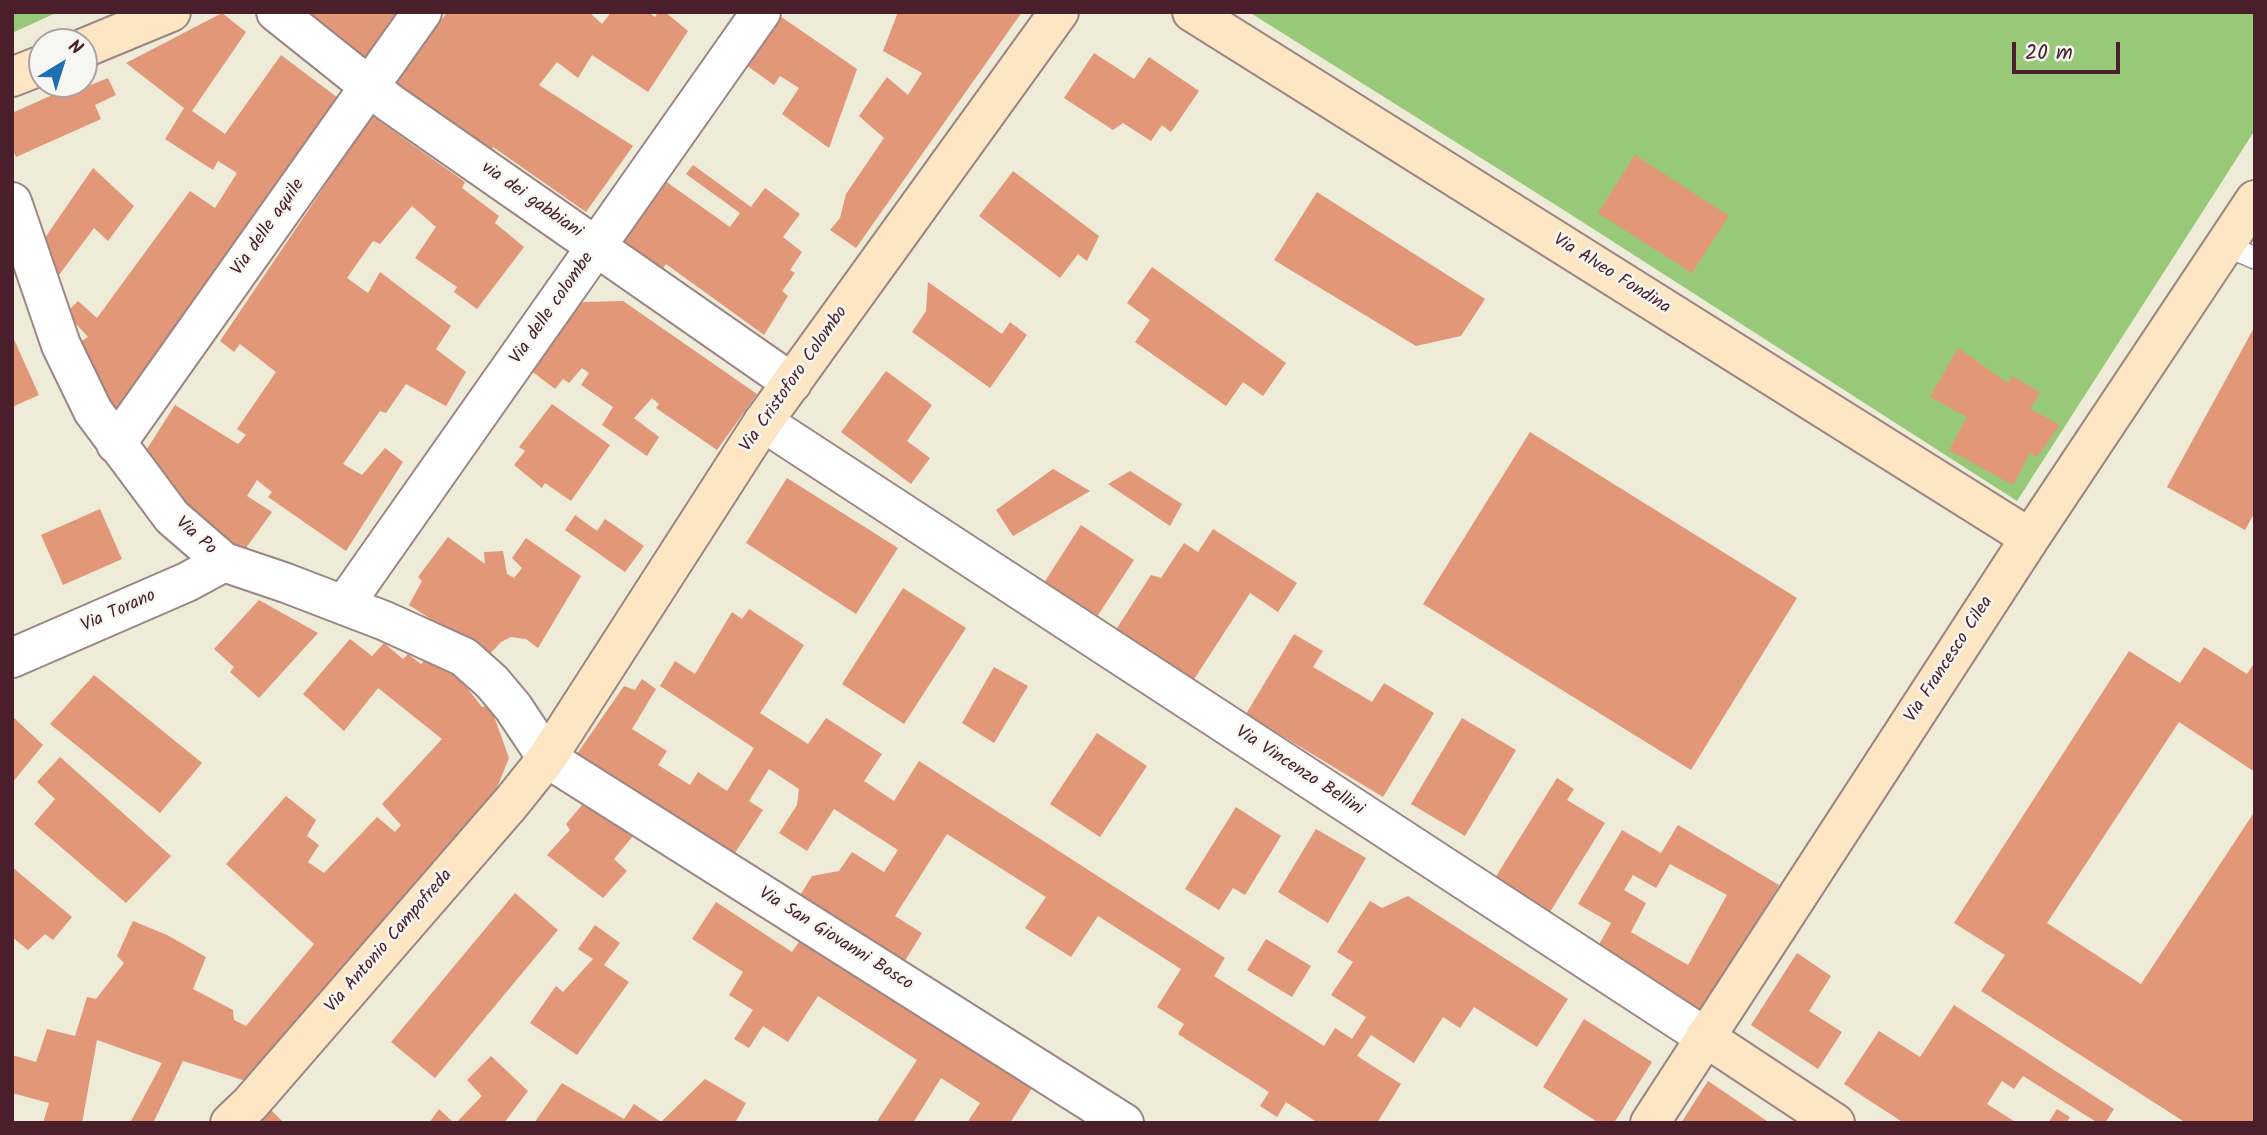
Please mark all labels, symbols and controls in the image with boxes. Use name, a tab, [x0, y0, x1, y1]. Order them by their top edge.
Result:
north arrow	[28, 28, 98, 98]
scale bar	[2015, 28, 2124, 72]
text: N	[61, 33, 89, 64]
text: 20 m	[2025, 37, 2073, 70]
street label: via dei gabbiani	[476, 158, 586, 244]
street label: Via delle aquile	[228, 175, 310, 281]
street label: Via Alveo Fondina	[1548, 230, 1674, 320]
street label: Via delle colombe	[506, 249, 600, 369]
street label: Via Cristoforo Colombo	[737, 303, 853, 457]
street label: Via Po	[170, 513, 220, 561]
street label: Via Torano	[78, 586, 160, 638]
street label: Via Francesco Cilea	[1901, 593, 1999, 727]
street label: Via Vincenzo Bellini	[1231, 722, 1367, 822]
street label: Via Antonio Campofreda	[322, 866, 458, 1018]
street label: Via San Giovanni Bosco	[754, 884, 916, 996]

